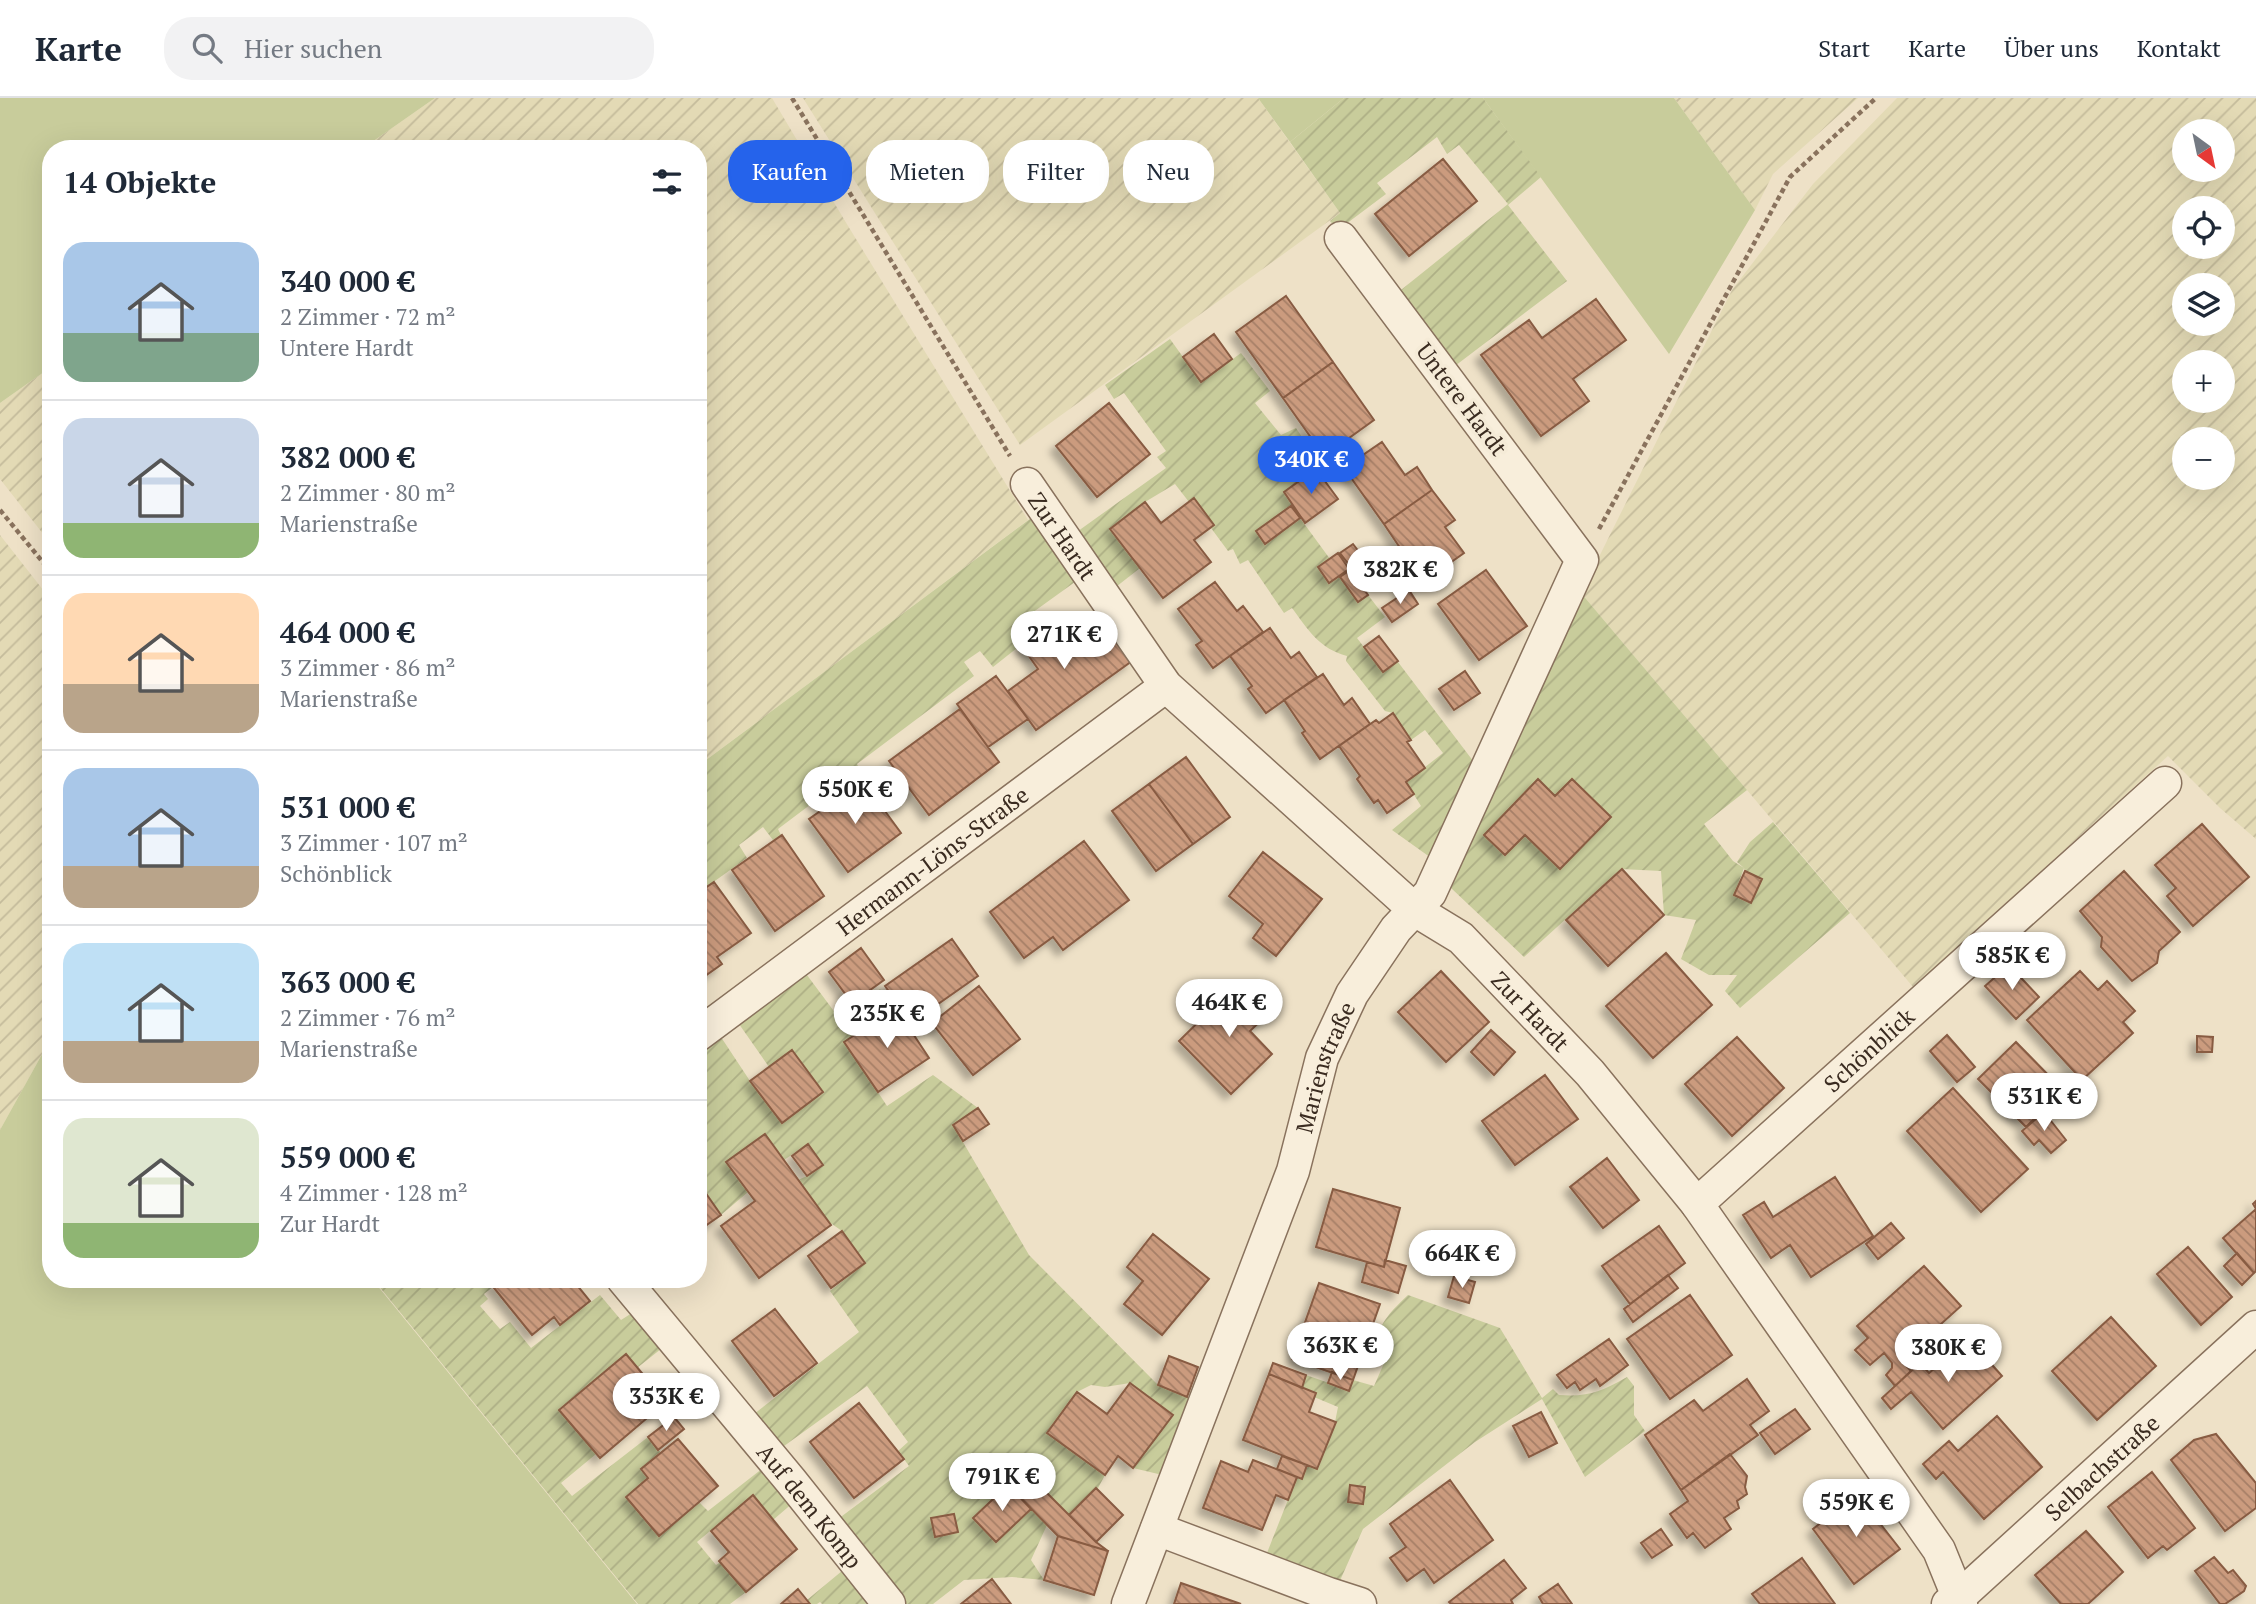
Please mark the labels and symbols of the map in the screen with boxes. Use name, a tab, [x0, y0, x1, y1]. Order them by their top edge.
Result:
north arrow	[2172, 119, 2235, 182]
street label: Untere Hardt	[1409, 336, 1515, 462]
pin: 340K €	[1254, 436, 1368, 496]
street label: Zur Hardt	[1022, 486, 1104, 586]
pin: 382K €	[1343, 546, 1457, 606]
pin: 271K €	[1007, 612, 1121, 671]
pin: 550K €	[798, 766, 912, 826]
street label: Hermann-Löns-Straße	[830, 779, 1034, 942]
pin: 585K €	[1955, 932, 2069, 992]
street label: Zur Hardt	[1485, 964, 1577, 1058]
pin: 464K €	[1172, 979, 1286, 1039]
pin: 235K €	[830, 990, 944, 1050]
street label: Marienstraße	[1288, 996, 1362, 1136]
street label: Schönblick	[1817, 1000, 1921, 1098]
pin: 531K €	[1987, 1074, 2101, 1133]
pin: 664K €	[1405, 1230, 1519, 1290]
pin: 363K €	[1283, 1322, 1397, 1382]
pin: 380K €	[1891, 1324, 2005, 1384]
pin: 353K €	[609, 1374, 723, 1433]
street label: Selbachstraße	[2038, 1407, 2166, 1527]
street label: Auf dem Komp	[751, 1437, 870, 1574]
pin: 791K €	[945, 1454, 1059, 1513]
pin: 559K €	[1799, 1480, 1913, 1539]

